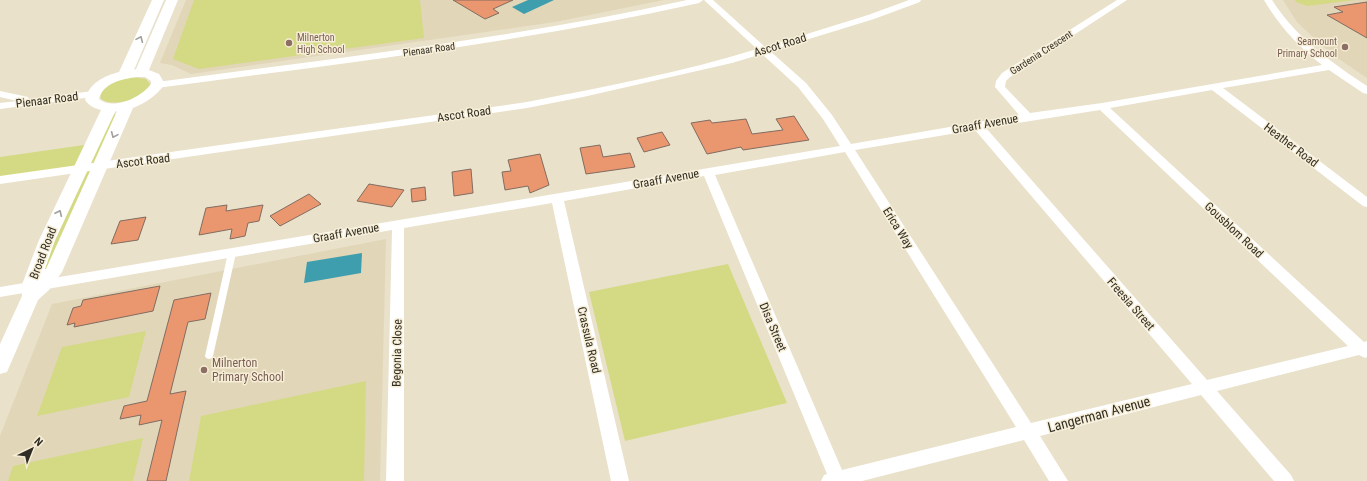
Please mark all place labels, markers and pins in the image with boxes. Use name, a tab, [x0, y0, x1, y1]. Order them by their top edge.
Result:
place label: Milnerton High School	[297, 32, 345, 55]
place label: Seamount Primary School	[1277, 36, 1337, 59]
marker: Milnerton High School	[284, 38, 294, 48]
marker: Seamount Primary School	[1340, 42, 1350, 52]
place label: Milnerton Primary School	[212, 356, 284, 384]
marker: Milnerton Primary School	[199, 365, 209, 375]

